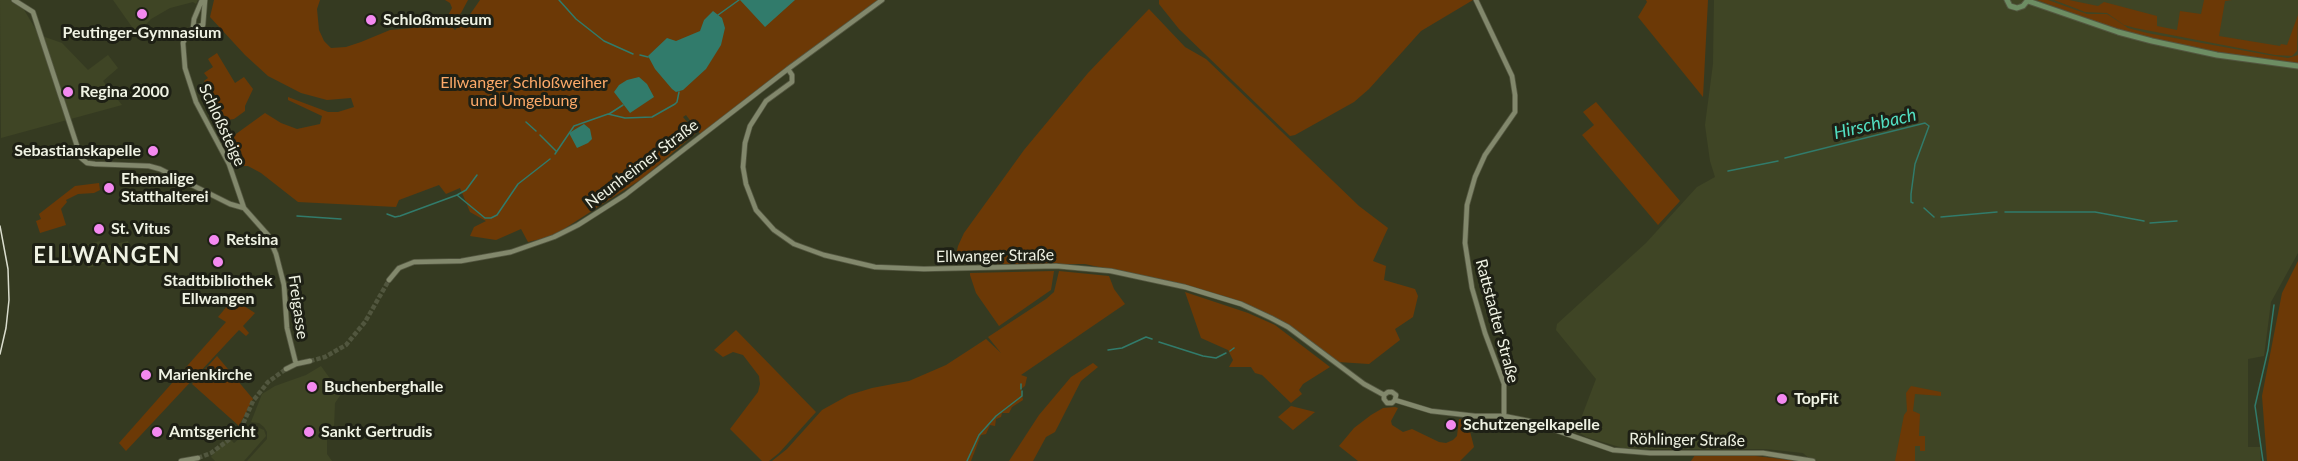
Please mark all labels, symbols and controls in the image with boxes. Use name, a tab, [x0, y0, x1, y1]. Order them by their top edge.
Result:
marker: Peutinger-Gymnasium	[135, 7, 149, 21]
place label: Schloßmuseum	[383, 10, 492, 30]
marker: Schloßmuseum	[364, 13, 378, 27]
place label: Peutinger-Gymnasium	[63, 23, 221, 43]
park label: Ellwanger Schloßweiher und Umgebung	[440, 73, 608, 111]
street label: Schloßsteige	[195, 81, 249, 169]
place label: Regina 2000	[80, 82, 169, 102]
marker: Regina 2000	[61, 85, 75, 99]
water label: Hirschbach	[1832, 104, 1918, 144]
street label: Neunheimer Straße	[582, 115, 702, 213]
place label: Sebastianskapelle	[14, 141, 141, 161]
marker: Sebastianskapelle	[146, 144, 160, 158]
place label: Ehemalige Statthalterei	[121, 169, 209, 207]
marker: Ehemalige Statthalterei	[102, 181, 116, 195]
place label: St. Vitus	[111, 219, 170, 239]
marker: St. Vitus	[92, 222, 106, 236]
place label: Retsina	[226, 230, 278, 250]
marker: Retsina	[207, 233, 221, 247]
district label: ELLWANGEN	[33, 243, 181, 269]
street label: Ellwanger Straße	[936, 245, 1054, 267]
marker: Stadtbibliothek Ellwangen	[211, 255, 225, 269]
street label: Rattstadter Straße	[1471, 257, 1523, 385]
place label: Stadtbibliothek Ellwangen	[164, 271, 272, 309]
street label: Freigasse	[284, 274, 312, 340]
place label: Marienkirche	[158, 365, 252, 385]
marker: Marienkirche	[139, 368, 153, 382]
place label: Buchenberghalle	[324, 377, 443, 397]
marker: Buchenberghalle	[305, 380, 319, 394]
place label: TopFit	[1794, 389, 1839, 409]
marker: TopFit	[1775, 392, 1789, 406]
place label: Schutzengelkapelle	[1463, 415, 1600, 435]
marker: Schutzengelkapelle	[1444, 418, 1458, 432]
place label: Amtsgericht	[169, 422, 256, 442]
place label: Sankt Gertrudis	[321, 422, 432, 442]
marker: Amtsgericht	[150, 425, 164, 439]
marker: Sankt Gertrudis	[302, 425, 316, 439]
street label: Röhlinger Straße	[1629, 429, 1745, 451]

